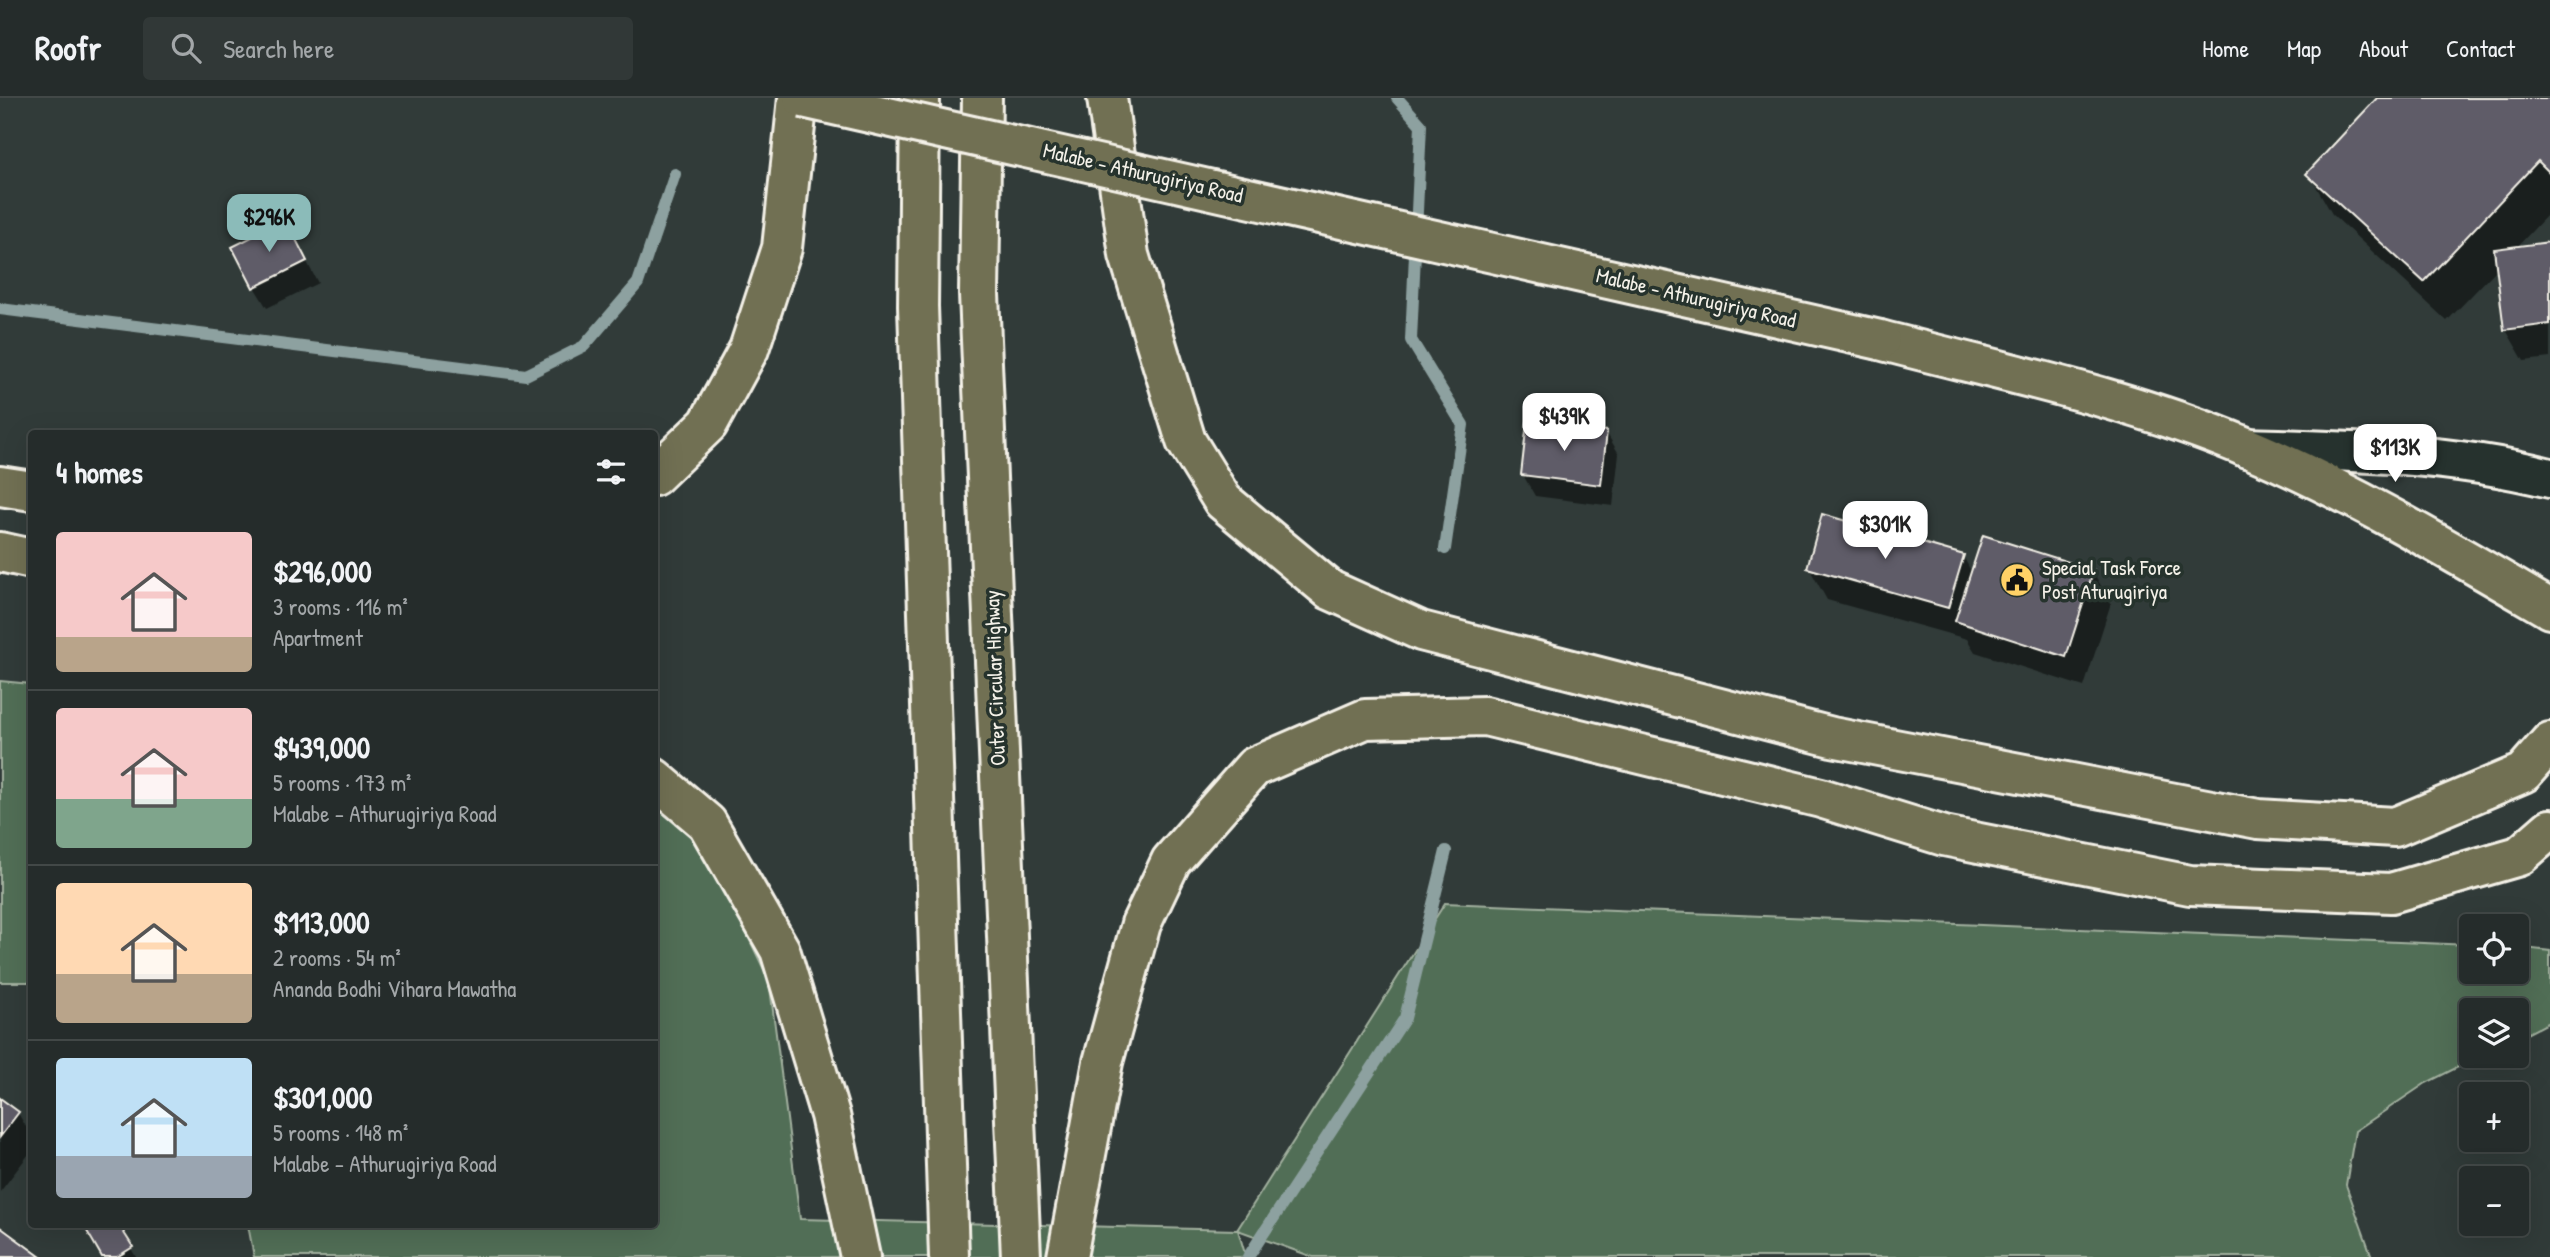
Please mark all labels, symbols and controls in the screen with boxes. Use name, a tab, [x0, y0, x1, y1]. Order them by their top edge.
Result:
search box	[143, 17, 633, 80]
text: Roofr	[35, 26, 101, 70]
icon: search	[167, 29, 205, 67]
text: Search here	[223, 31, 334, 66]
text: Home	[2202, 32, 2249, 64]
text: Map	[2287, 32, 2321, 64]
text: About	[2359, 32, 2408, 64]
text: Contact	[2446, 32, 2515, 64]
street label: Malabe - Athurugiriya Road	[1040, 135, 1246, 210]
pin: $296K	[220, 194, 318, 254]
text: $296K	[243, 201, 295, 232]
street label: Malabe - Athurugiriya Road	[1593, 260, 1799, 335]
pin: $439K	[1515, 394, 1613, 453]
text: $439K	[1538, 400, 1590, 431]
pin: $113K	[2346, 424, 2444, 484]
text: $113K	[2370, 431, 2420, 462]
text: 4 homes	[56, 452, 143, 492]
icon: filters	[592, 453, 630, 491]
pin: $301K	[1836, 502, 1934, 561]
text: $301K	[1859, 508, 1911, 539]
text: $296,000	[273, 551, 372, 591]
place label: Special Task Force Post Aturugiriya	[2042, 553, 2181, 606]
icon: home	[112, 560, 196, 644]
public building icon: Special Task Force Post Aturugiriya	[1998, 561, 2036, 599]
street label: Outer Circular Highway	[977, 590, 1012, 766]
text: 3 rooms · 116 m²	[273, 591, 408, 622]
text: Apartment	[273, 622, 363, 653]
text: $439,000	[273, 727, 370, 767]
icon: home	[112, 736, 196, 820]
text: 5 rooms · 173 m²	[273, 767, 411, 798]
text: Malabe - Athurugiriya Road	[273, 798, 497, 829]
text: $113,000	[273, 902, 370, 942]
icon: home	[112, 911, 196, 995]
map controls	[2459, 914, 2529, 1236]
button: locate	[2459, 914, 2529, 984]
text: 2 rooms · 54 m²	[273, 942, 401, 973]
text: Ananda Bodhi Vihara Mawatha	[273, 973, 516, 1004]
button: layers	[2459, 998, 2529, 1068]
text: $301,000	[273, 1077, 372, 1117]
button: +	[2459, 1082, 2529, 1152]
icon: home	[112, 1086, 196, 1170]
text: 5 rooms · 148 m²	[273, 1117, 408, 1148]
text: Malabe - Athurugiriya Road	[273, 1148, 497, 1179]
button: −	[2459, 1166, 2529, 1236]

